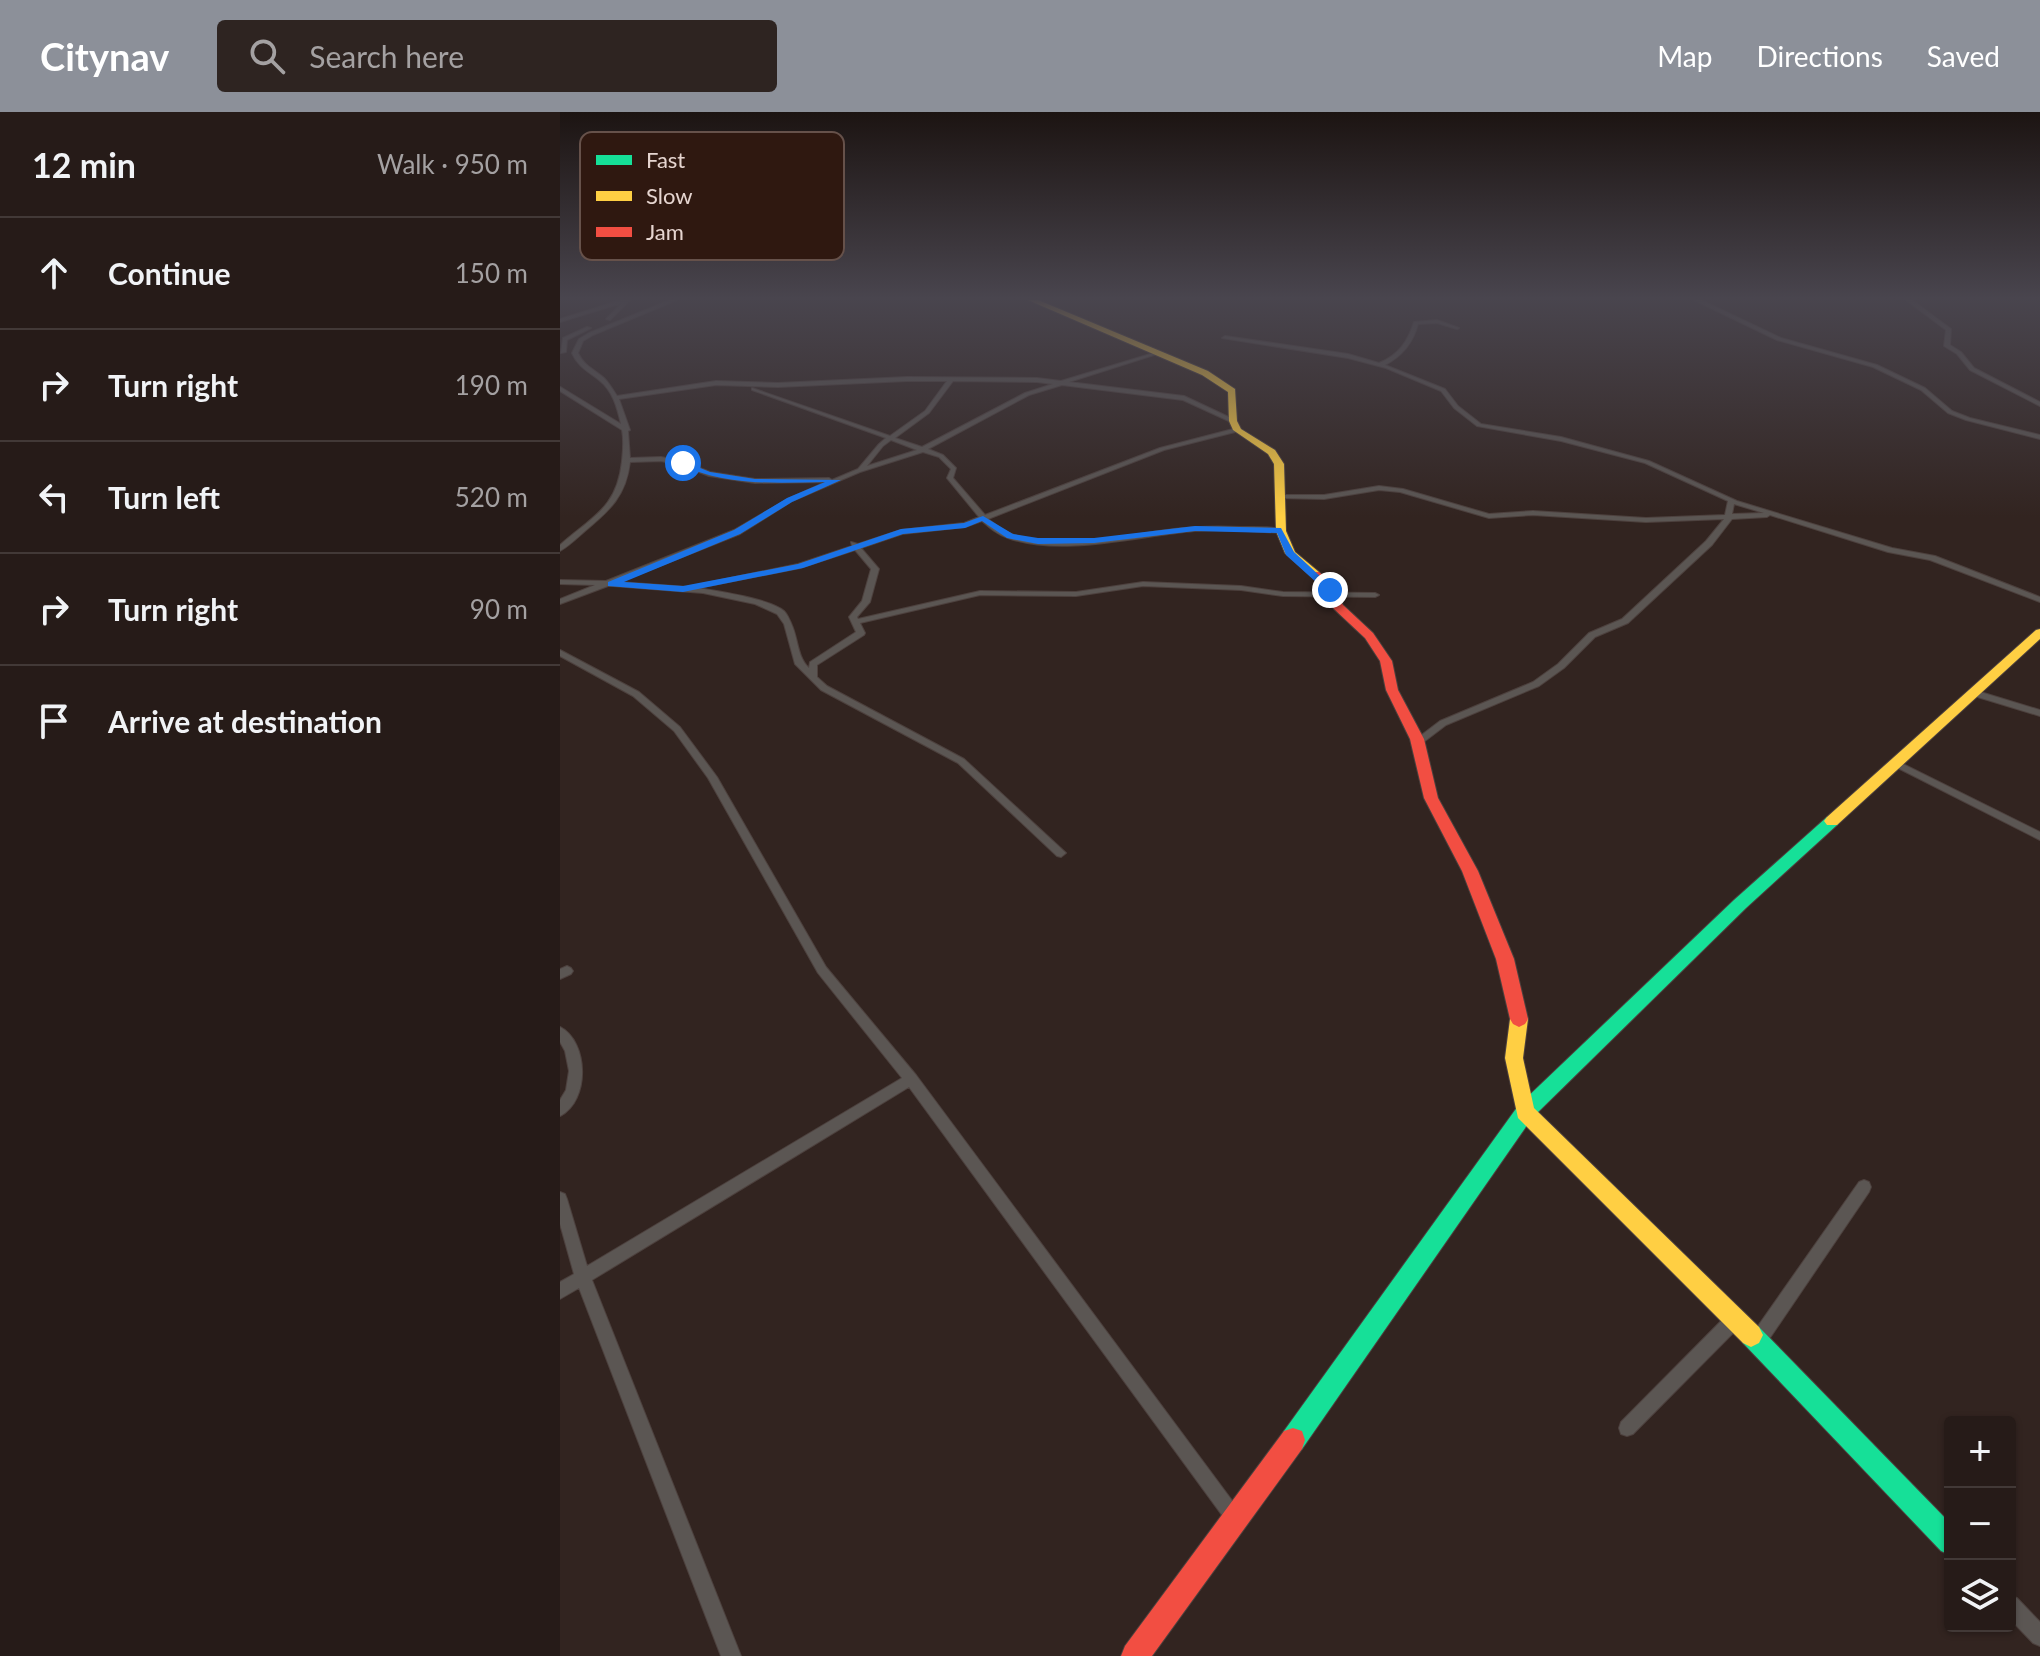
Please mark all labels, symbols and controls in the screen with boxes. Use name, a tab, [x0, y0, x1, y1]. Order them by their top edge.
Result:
search box	[217, 20, 777, 92]
text: Citynav	[40, 33, 169, 79]
icon: search	[245, 34, 289, 78]
text: Search here	[309, 38, 464, 74]
text: Map	[1657, 39, 1712, 73]
text: Directions	[1756, 39, 1883, 73]
text: Saved	[1927, 39, 2000, 73]
legend	[580, 132, 844, 260]
text: 12 min	[32, 144, 136, 185]
text: Fast	[646, 146, 685, 173]
text: Walk · 950 m	[377, 148, 528, 180]
text: Slow	[646, 182, 693, 209]
text: Jam	[646, 218, 684, 245]
icon: ahead	[32, 251, 76, 295]
text: Continue	[108, 255, 231, 291]
text: 150 m	[455, 257, 528, 289]
icon: right	[32, 363, 76, 407]
text: Turn right	[108, 367, 238, 403]
text: 190 m	[455, 369, 528, 401]
route start	[665, 445, 701, 481]
icon: left	[32, 475, 76, 519]
text: Turn left	[108, 479, 220, 515]
text: 520 m	[455, 481, 528, 513]
route end	[1312, 572, 1348, 608]
icon: right	[32, 587, 76, 631]
text: Turn right	[108, 591, 238, 627]
text: 90 m	[470, 593, 528, 625]
icon: arrive	[32, 699, 76, 743]
text: Arrive at destination	[108, 703, 382, 739]
map controls	[1944, 1416, 2016, 1632]
button: +	[1944, 1416, 2016, 1488]
button: −	[1944, 1488, 2016, 1560]
button: layers	[1944, 1560, 2016, 1632]

